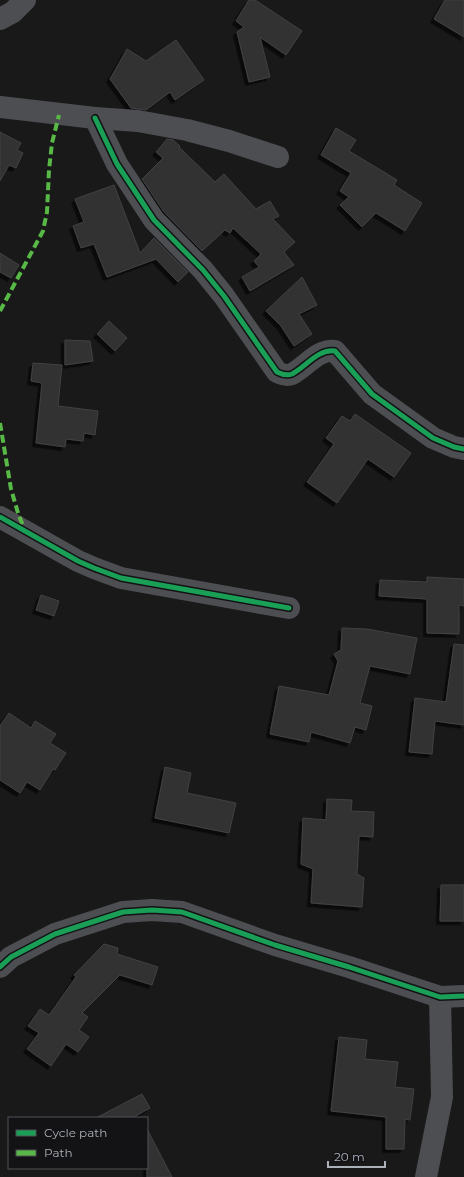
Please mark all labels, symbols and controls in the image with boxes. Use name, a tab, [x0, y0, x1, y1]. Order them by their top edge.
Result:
legend	[8, 1117, 148, 1169]
text: Cycle path	[44, 1125, 107, 1140]
scale bar	[328, 1143, 385, 1169]
text: Path	[44, 1145, 73, 1160]
text: 20 m	[334, 1149, 365, 1164]

